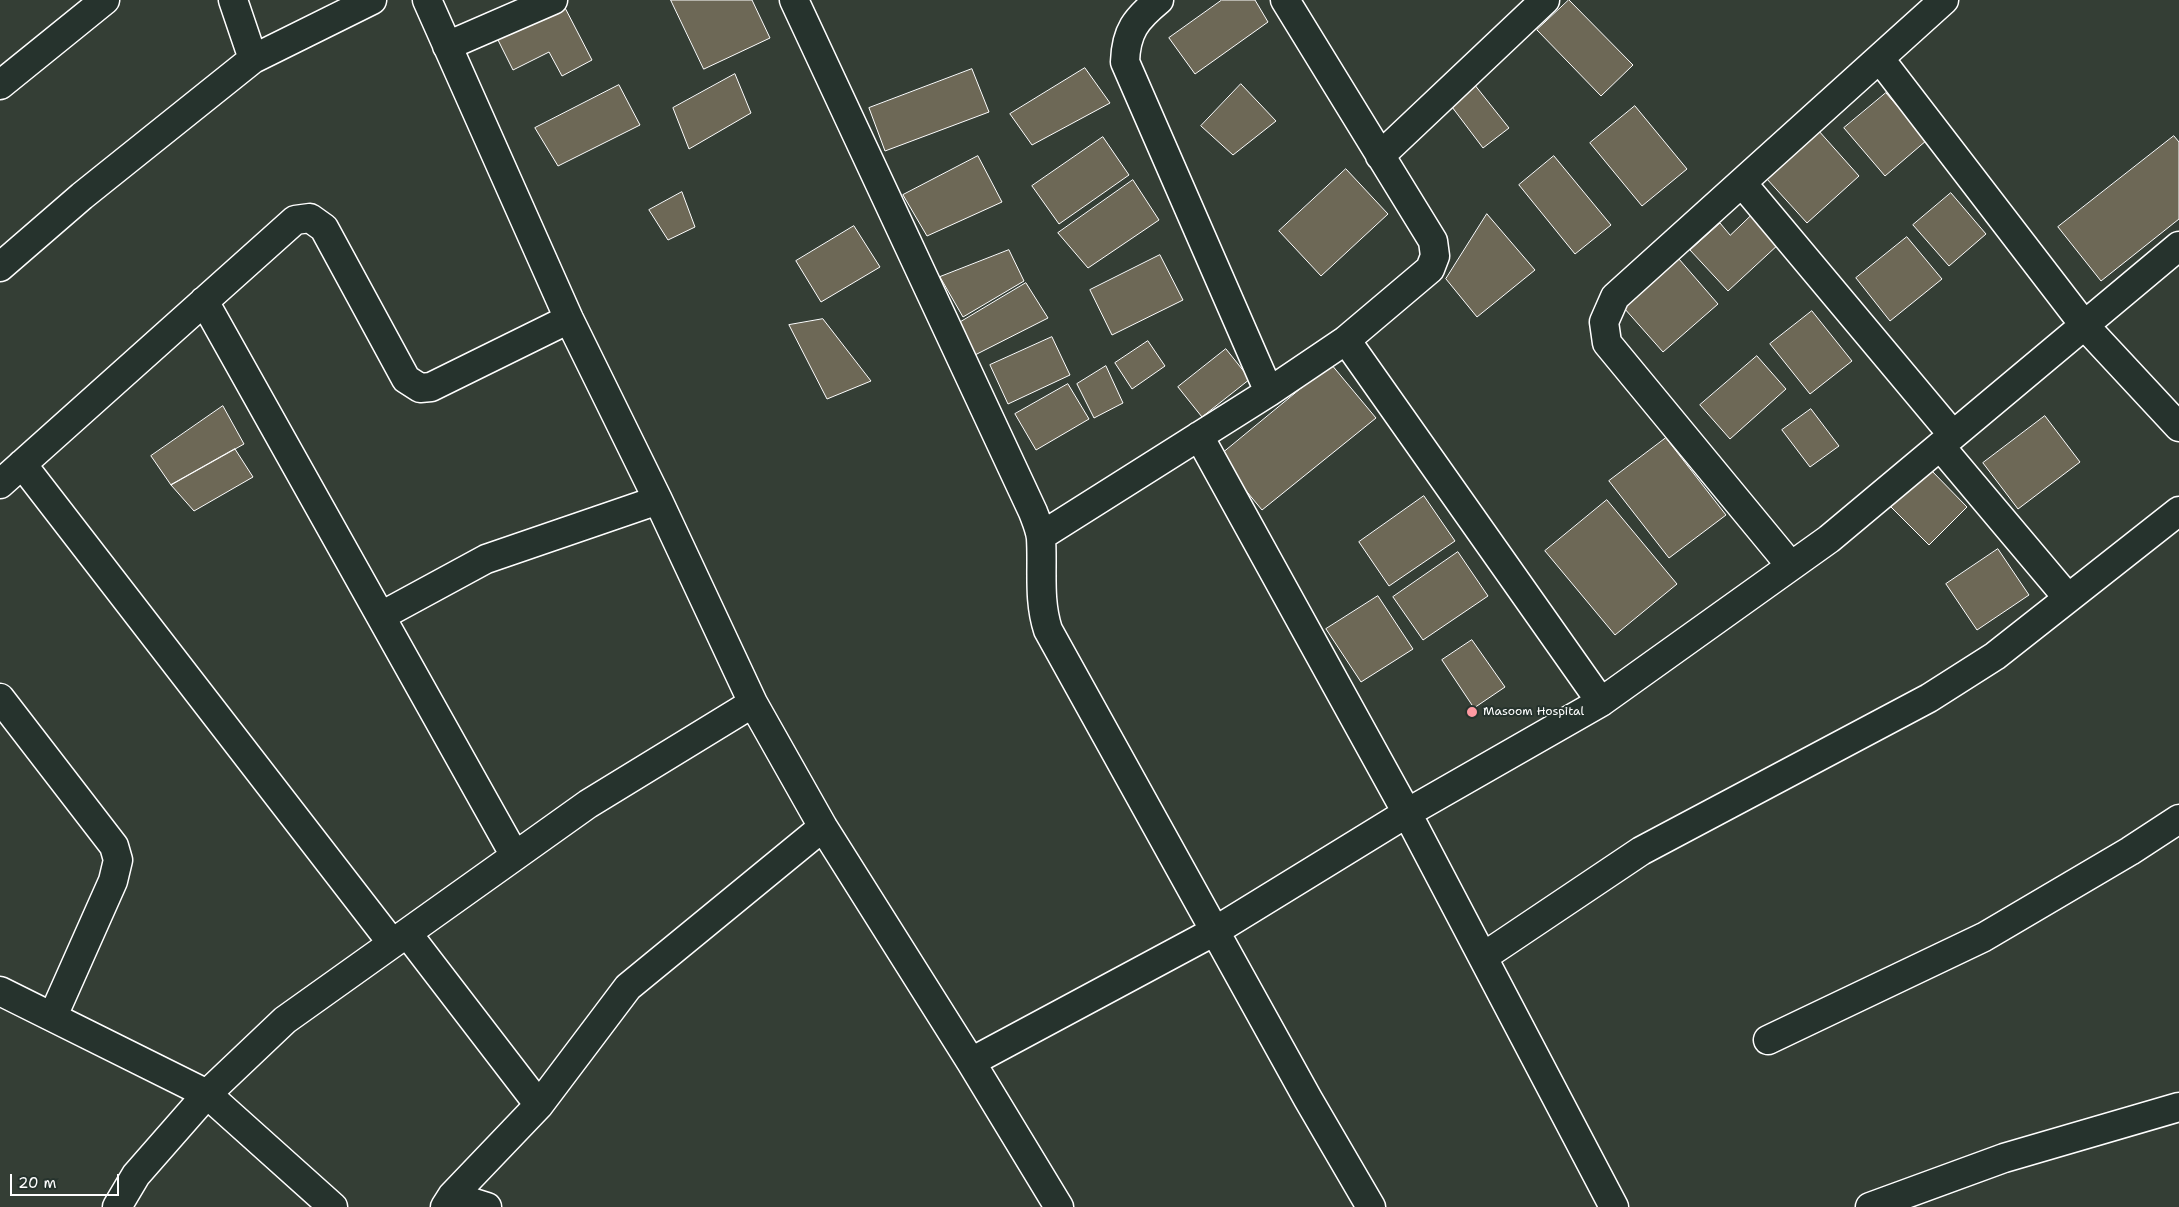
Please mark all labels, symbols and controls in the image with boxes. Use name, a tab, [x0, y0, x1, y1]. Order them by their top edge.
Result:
marker: Masoom Hospital	[1465, 705, 1479, 719]
place label: Masoom Hospital	[1483, 705, 1584, 719]
scale bar	[12, 1164, 121, 1196]
text: 20 m	[18, 1173, 57, 1193]

